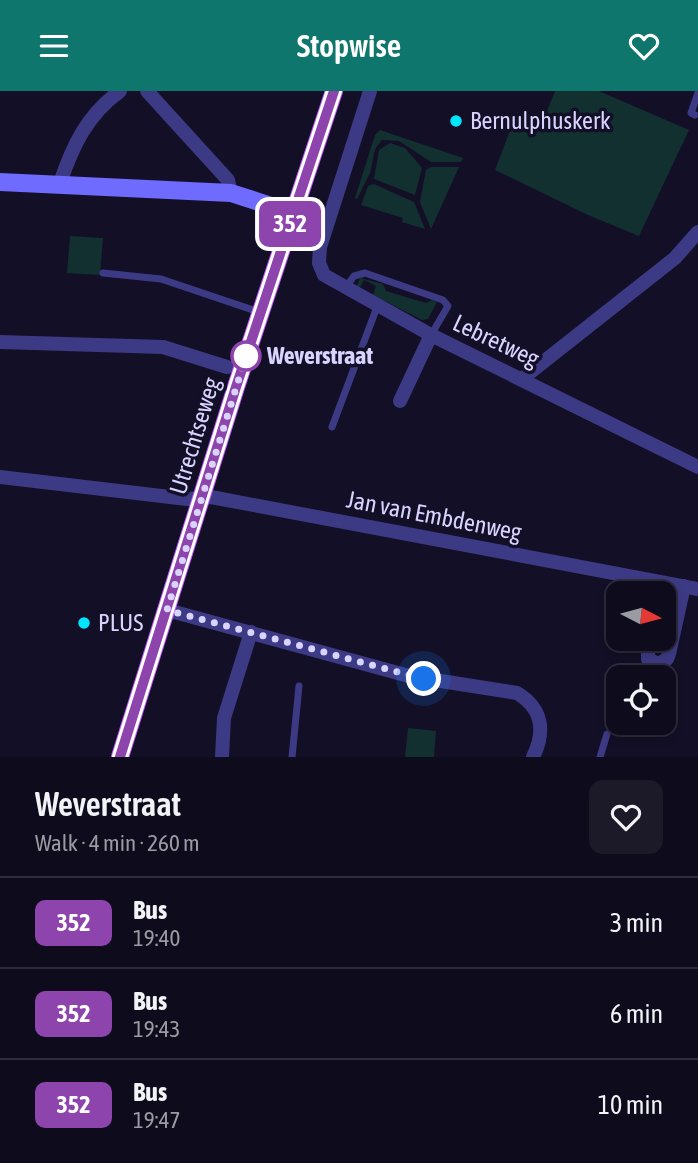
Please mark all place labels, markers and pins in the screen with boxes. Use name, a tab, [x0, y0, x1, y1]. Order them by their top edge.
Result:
place label: Bernulphuskerk	[470, 107, 611, 134]
marker: Bernulphuskerk	[448, 113, 464, 129]
marker: Weverstraat	[231, 341, 261, 371]
place label: Weverstraat	[266, 342, 373, 369]
place label: PLUS	[98, 609, 143, 636]
marker: PLUS	[76, 615, 92, 631]

